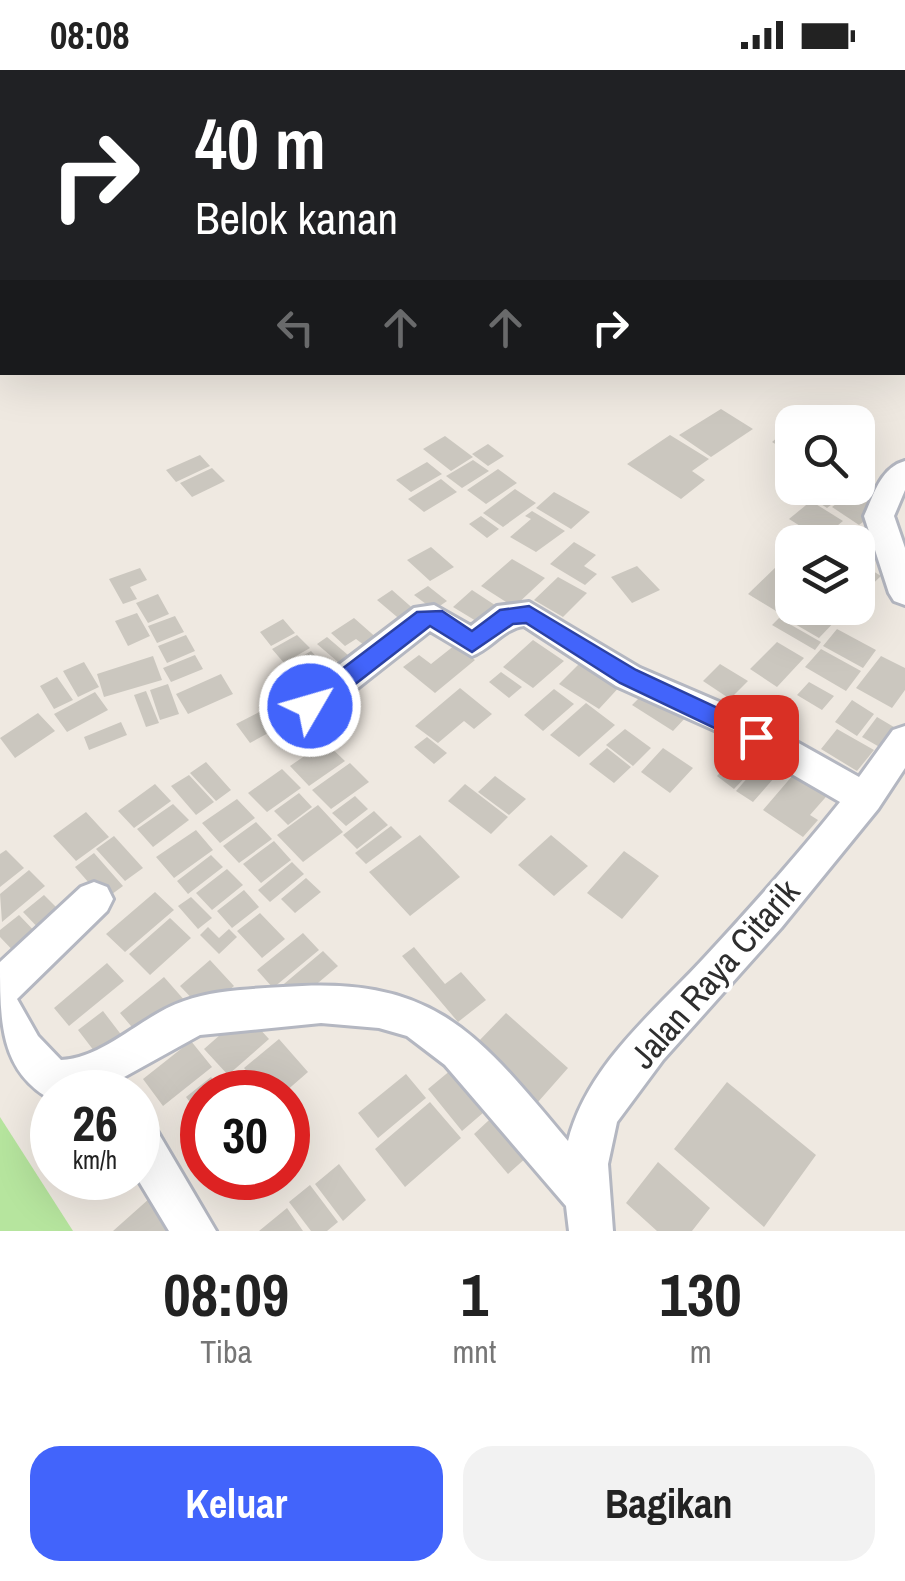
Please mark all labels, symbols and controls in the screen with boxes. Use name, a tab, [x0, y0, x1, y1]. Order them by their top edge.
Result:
text: 08:08	[50, 10, 130, 61]
text: 40 m	[195, 97, 326, 191]
icon: right	[30, 110, 160, 240]
text: Belok kanan	[195, 187, 398, 248]
icon: left	[268, 300, 323, 355]
icon: ahead	[373, 300, 428, 355]
icon: ahead	[478, 300, 533, 355]
icon: right	[583, 300, 638, 355]
map controls	[775, 405, 875, 625]
button: search	[775, 405, 875, 505]
button: layers	[775, 525, 875, 625]
position arrow	[258, 654, 362, 758]
pin	[714, 695, 799, 780]
icon: arrive	[729, 710, 784, 765]
street label: Jalan Raya Citarik	[619, 869, 810, 1078]
speed limit sign: 30	[180, 1070, 310, 1200]
text: 26	[72, 1089, 118, 1157]
text: km/h	[73, 1143, 117, 1177]
text: 08:09	[163, 1254, 289, 1335]
text: 1	[461, 1254, 488, 1335]
text: 130	[660, 1254, 742, 1335]
text: Tiba	[200, 1330, 252, 1373]
text: mnt	[452, 1330, 496, 1373]
text: m	[690, 1330, 712, 1373]
button: Keluar	[30, 1446, 443, 1561]
button: Bagikan	[463, 1446, 875, 1561]

